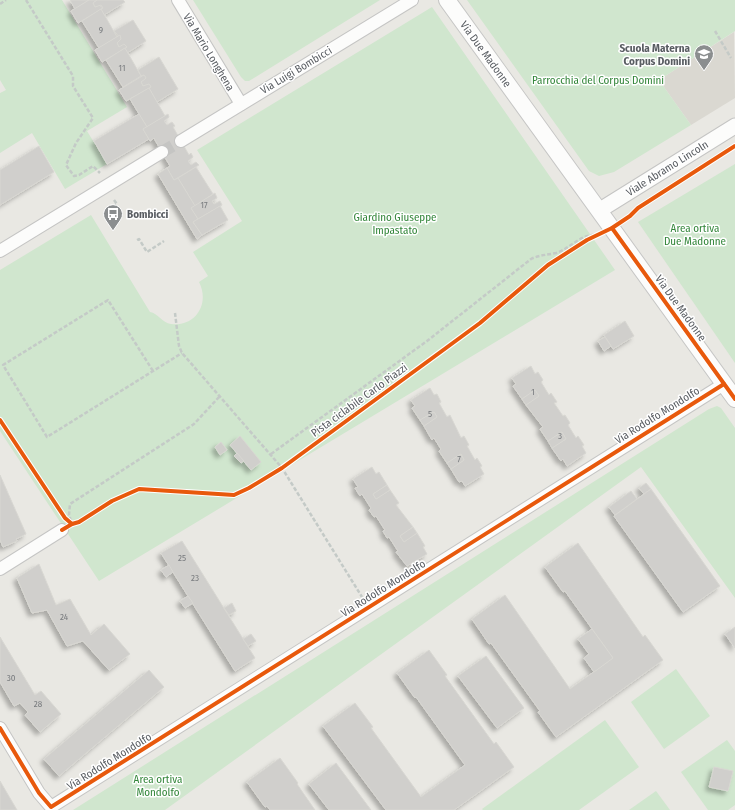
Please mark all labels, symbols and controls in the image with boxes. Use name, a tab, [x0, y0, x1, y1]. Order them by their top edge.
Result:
street label: Via Mario Longhena	[180, 11, 237, 93]
street label: Via Due Madonne	[457, 19, 514, 90]
house number: 9	[99, 25, 103, 35]
place label: Scuola Materna Corpus Domini	[619, 42, 691, 68]
school or university icon: Scuola Materna Corpus Domini	[693, 43, 715, 71]
street label: Via Luigi Bombicci	[258, 44, 334, 97]
house number: 11	[119, 63, 125, 73]
park label: Parrocchia del Corpus Domini	[532, 74, 664, 87]
street label: Viale Abramo Lincoln	[624, 138, 711, 199]
house number: 17	[200, 200, 208, 210]
bus stop icon: Bombicci	[102, 203, 124, 231]
place label: Bombicci	[127, 208, 169, 221]
park label: Giardino Giuseppe Impastato	[354, 211, 436, 237]
park label: Area ortiva Due Madonne	[664, 222, 726, 248]
street label: Via Due Madonne	[652, 273, 709, 344]
street label: Pista ciclabile Carlo Piazzi	[309, 361, 410, 440]
street label: Via Rodolfo Mondolfo	[613, 384, 702, 447]
house number: 1	[531, 387, 535, 397]
house number: 5	[428, 409, 432, 419]
house number: 3	[558, 431, 562, 441]
house number: 7	[457, 454, 461, 464]
house number: 25	[178, 553, 186, 563]
street label: Via Rodolfo Mondolfo	[339, 557, 428, 620]
house number: 23	[191, 573, 199, 583]
house number: 24	[60, 612, 69, 622]
house number: 30	[7, 673, 16, 683]
house number: 28	[34, 699, 43, 709]
street label: Via Rodolfo Mondolfo	[65, 730, 154, 793]
park label: Area ortiva Mondolfo	[134, 773, 182, 799]

